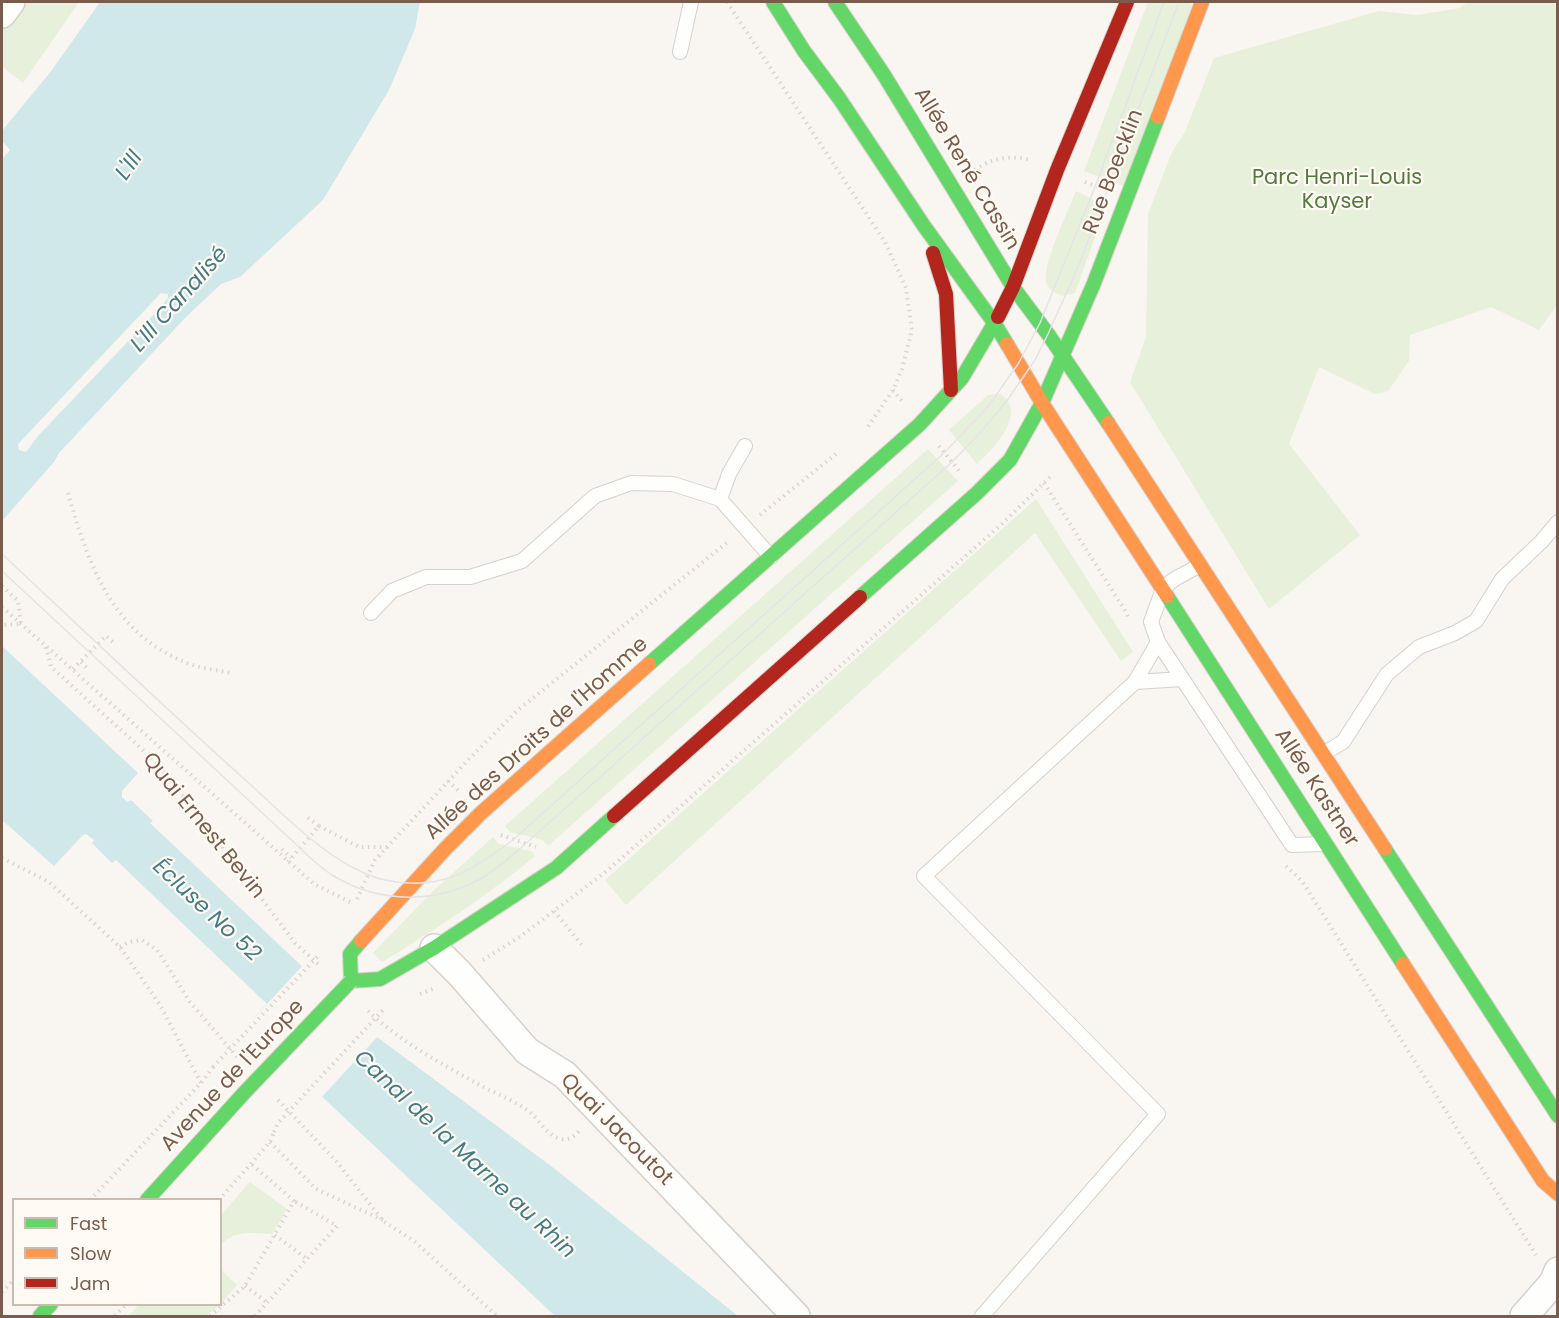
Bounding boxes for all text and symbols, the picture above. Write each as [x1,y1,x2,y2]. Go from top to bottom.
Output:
street label: Allée René Cassin [908,83,1024,255]
street label: Rue Boecklin [1079,106,1149,238]
water label: L'Ill [111,146,149,186]
park label: Parc Henri-Louis Kayser [1252,166,1422,216]
water label: L'Ill Canalisé [126,242,234,358]
street label: Allée des Droits de l'Homme [420,632,654,846]
street label: Allée Kastner [1268,724,1364,852]
street label: Quai Ernest Bevin [136,748,270,904]
water label: Écluse No 52 [146,854,266,968]
street label: Avenue de l'Europe [156,995,310,1157]
water label: Canal de la Marne au Rhin [348,1045,580,1265]
street label: Quai Jacoutot [555,1069,677,1191]
legend [12,1198,222,1306]
text: Fast [70,1211,107,1236]
text: Slow [70,1241,111,1266]
text: Jam [70,1271,110,1296]

